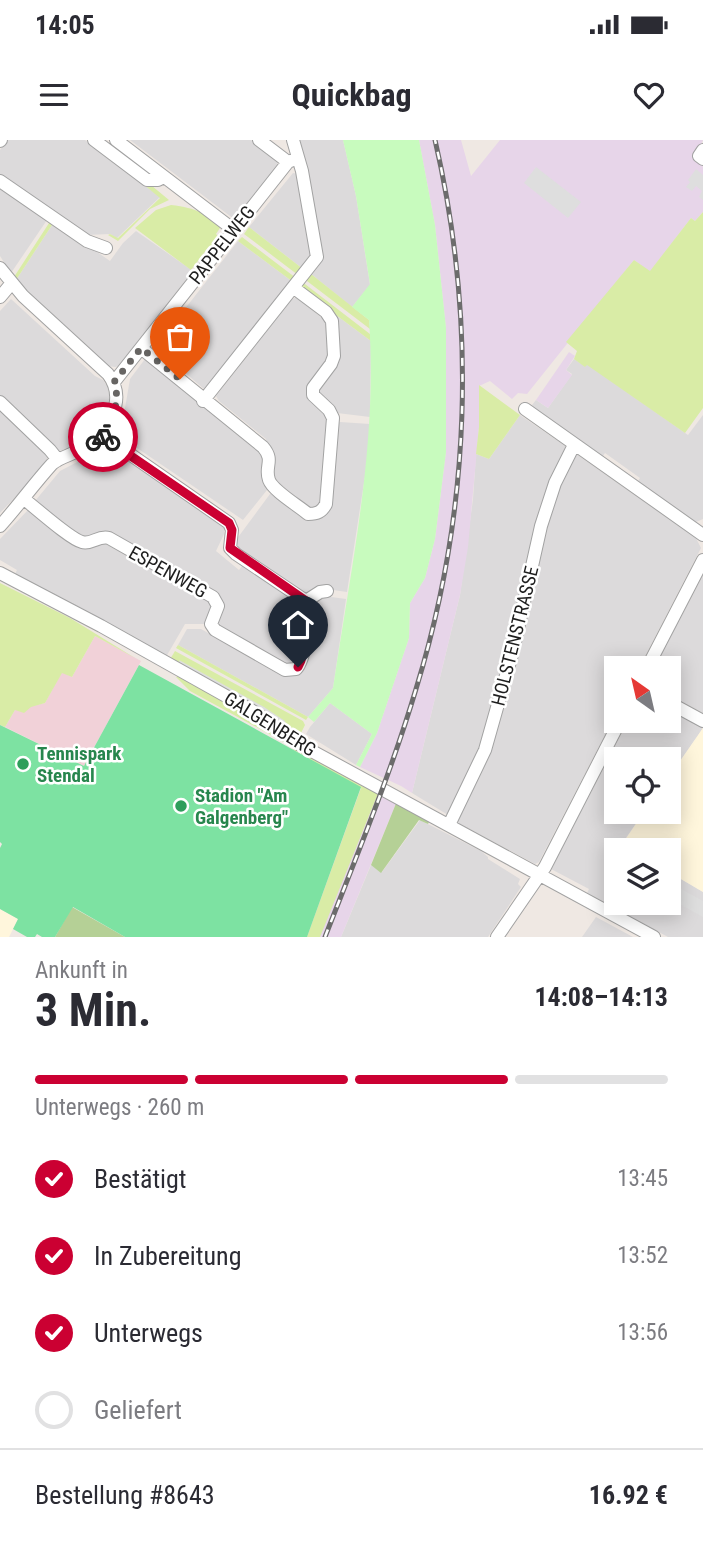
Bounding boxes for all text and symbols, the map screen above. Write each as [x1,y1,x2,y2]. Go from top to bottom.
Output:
text: 14:05 [35,10,95,40]
icon: menu [35,76,73,114]
text: Quickbag [291,76,412,114]
icon: heart [630,76,668,114]
street label: PAPPELWEG [184,201,260,289]
pin [150,307,210,379]
icon: bag [161,318,199,356]
courier [68,402,138,472]
icon: bike [84,418,122,456]
street label: ESPENWEG [125,541,211,603]
street label: HOLSTENSTRASSE [487,564,543,708]
pin [268,595,328,667]
icon: home [279,606,317,644]
north arrow [604,656,681,733]
map controls [604,656,681,915]
street label: GALGENBERG [220,687,320,761]
place label: Tennispark Stendal [37,742,122,787]
button: locate [604,747,681,824]
marker: Tennispark Stendal [15,756,31,772]
place label: Stadion "Am Galgenberg" [195,784,288,829]
marker: Stadion "Am Galgenberg" [173,798,189,814]
button: layers [604,838,681,915]
text: Ankunft in [35,957,128,984]
text: 14:08–14:13 [534,982,668,1012]
text: 3 Min. [35,983,151,1037]
text: Unterwegs · 260 m [35,1094,204,1121]
icon: check [35,1160,73,1198]
text: Bestätigt [94,1164,187,1194]
text: 13:45 [617,1165,668,1192]
icon: check [35,1237,73,1275]
text: In Zubereitung [94,1241,242,1271]
text: 13:52 [617,1242,668,1269]
icon: check [35,1314,73,1352]
text: Unterwegs [94,1318,203,1348]
text: 13:56 [617,1319,668,1346]
text: Geliefert [94,1395,182,1425]
text: Bestellung #8643 [35,1480,215,1510]
text: 16.92 € [589,1480,668,1510]

